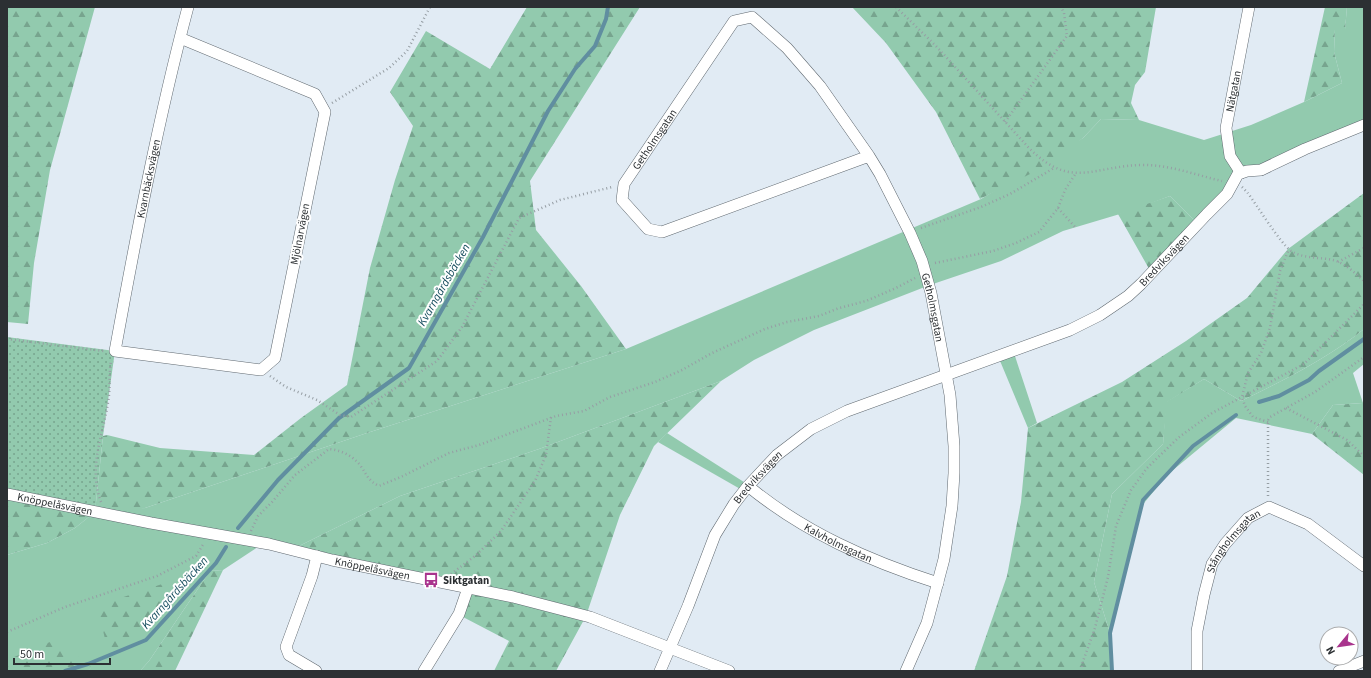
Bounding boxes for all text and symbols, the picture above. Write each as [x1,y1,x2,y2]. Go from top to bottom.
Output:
street label: Nätgatan [1222,69,1244,113]
street label: Getholmsgatan [628,106,680,172]
street label: Kvarnbäcksvägen [133,138,164,219]
street label: Mjölnarvägen [287,202,313,266]
street label: Bredviksvägen [1135,230,1192,289]
water label: Kvarngårdsbäcken [414,241,474,329]
street label: Getholmsgatan [918,271,947,343]
street label: Bredviksvägen [730,447,785,507]
street label: Knöppelåsvägen [16,489,94,519]
street label: Stångholmsgatan [1202,505,1263,575]
street label: Kalvholmsgatan [802,519,875,566]
water label: Kvarngårdsbäcken [138,553,212,633]
street label: Knöppelåsvägen [333,553,411,583]
bus stop icon: Siktgatan [422,571,440,589]
place label: Siktgatan [443,573,489,588]
north arrow [1319,626,1359,666]
scale bar [14,640,110,666]
text: N [1322,644,1339,657]
text: 50 m [20,646,44,663]

